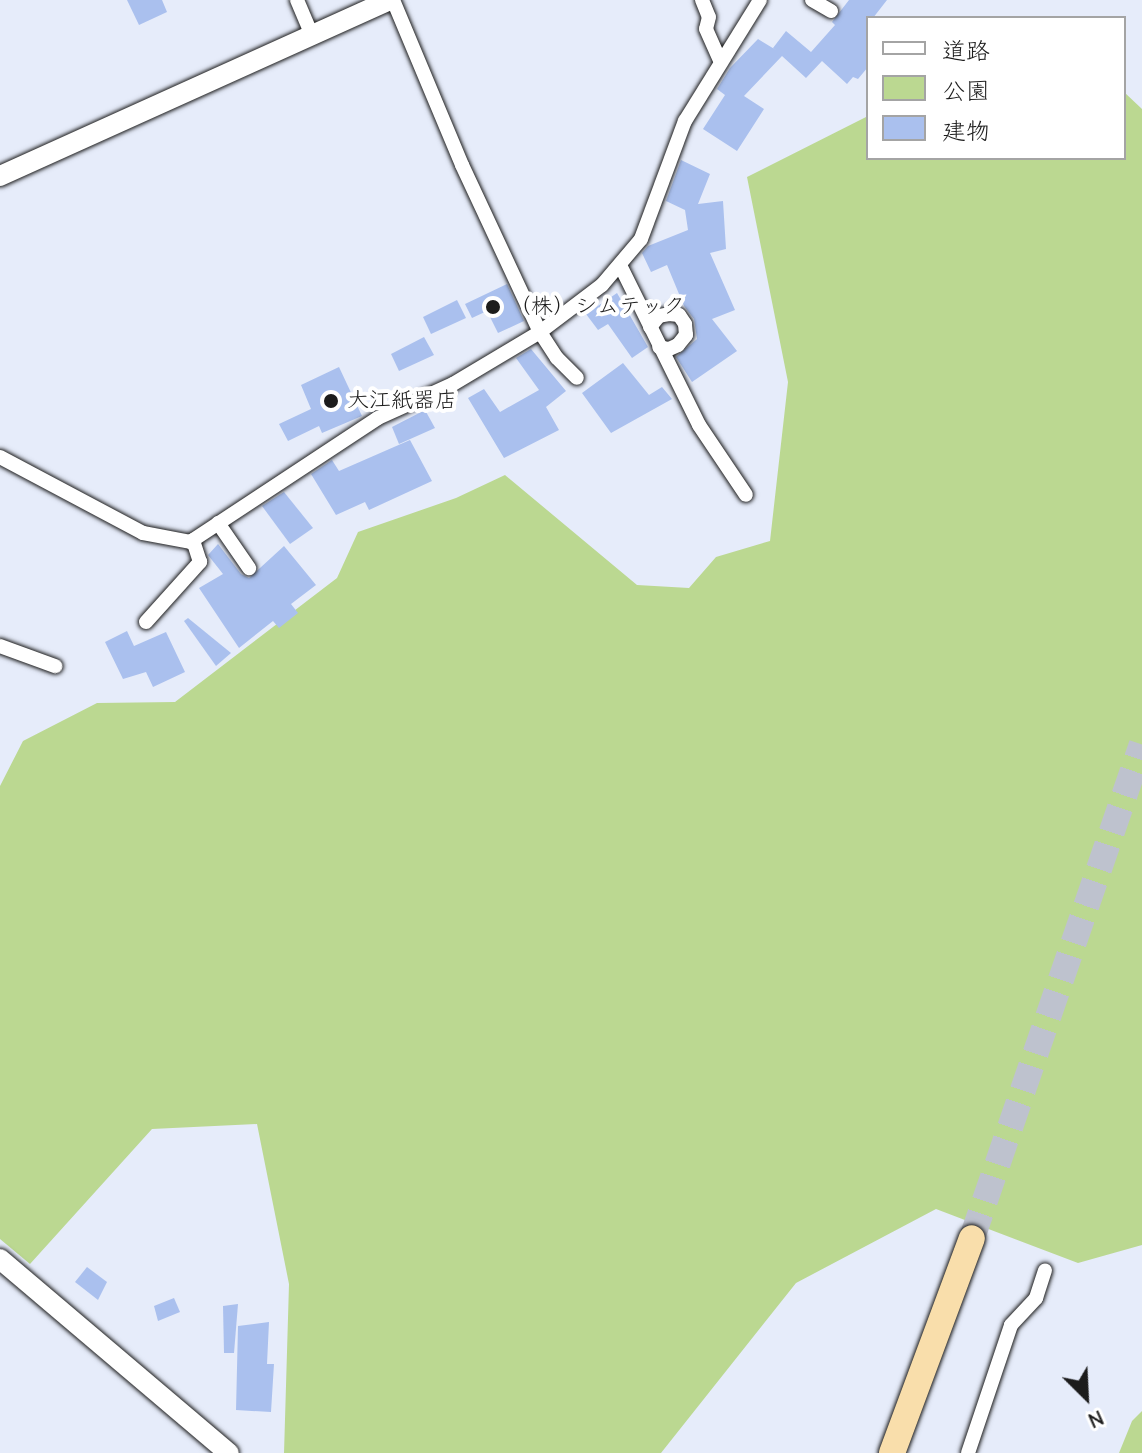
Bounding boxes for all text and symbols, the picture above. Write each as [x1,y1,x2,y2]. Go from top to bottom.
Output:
legend [866,16,1126,160]
text: 道路 [942,37,990,65]
text: 公園 [942,77,990,105]
text: 建物 [942,117,990,145]
place label: （株）シムテック [509,294,685,320]
marker: （株）シムテック [484,298,502,316]
place label: 大江紙器店 [347,388,457,414]
marker: 大江紙器店 [322,392,340,410]
north arrow [1046,1357,1126,1437]
text: N [1084,1404,1108,1434]

